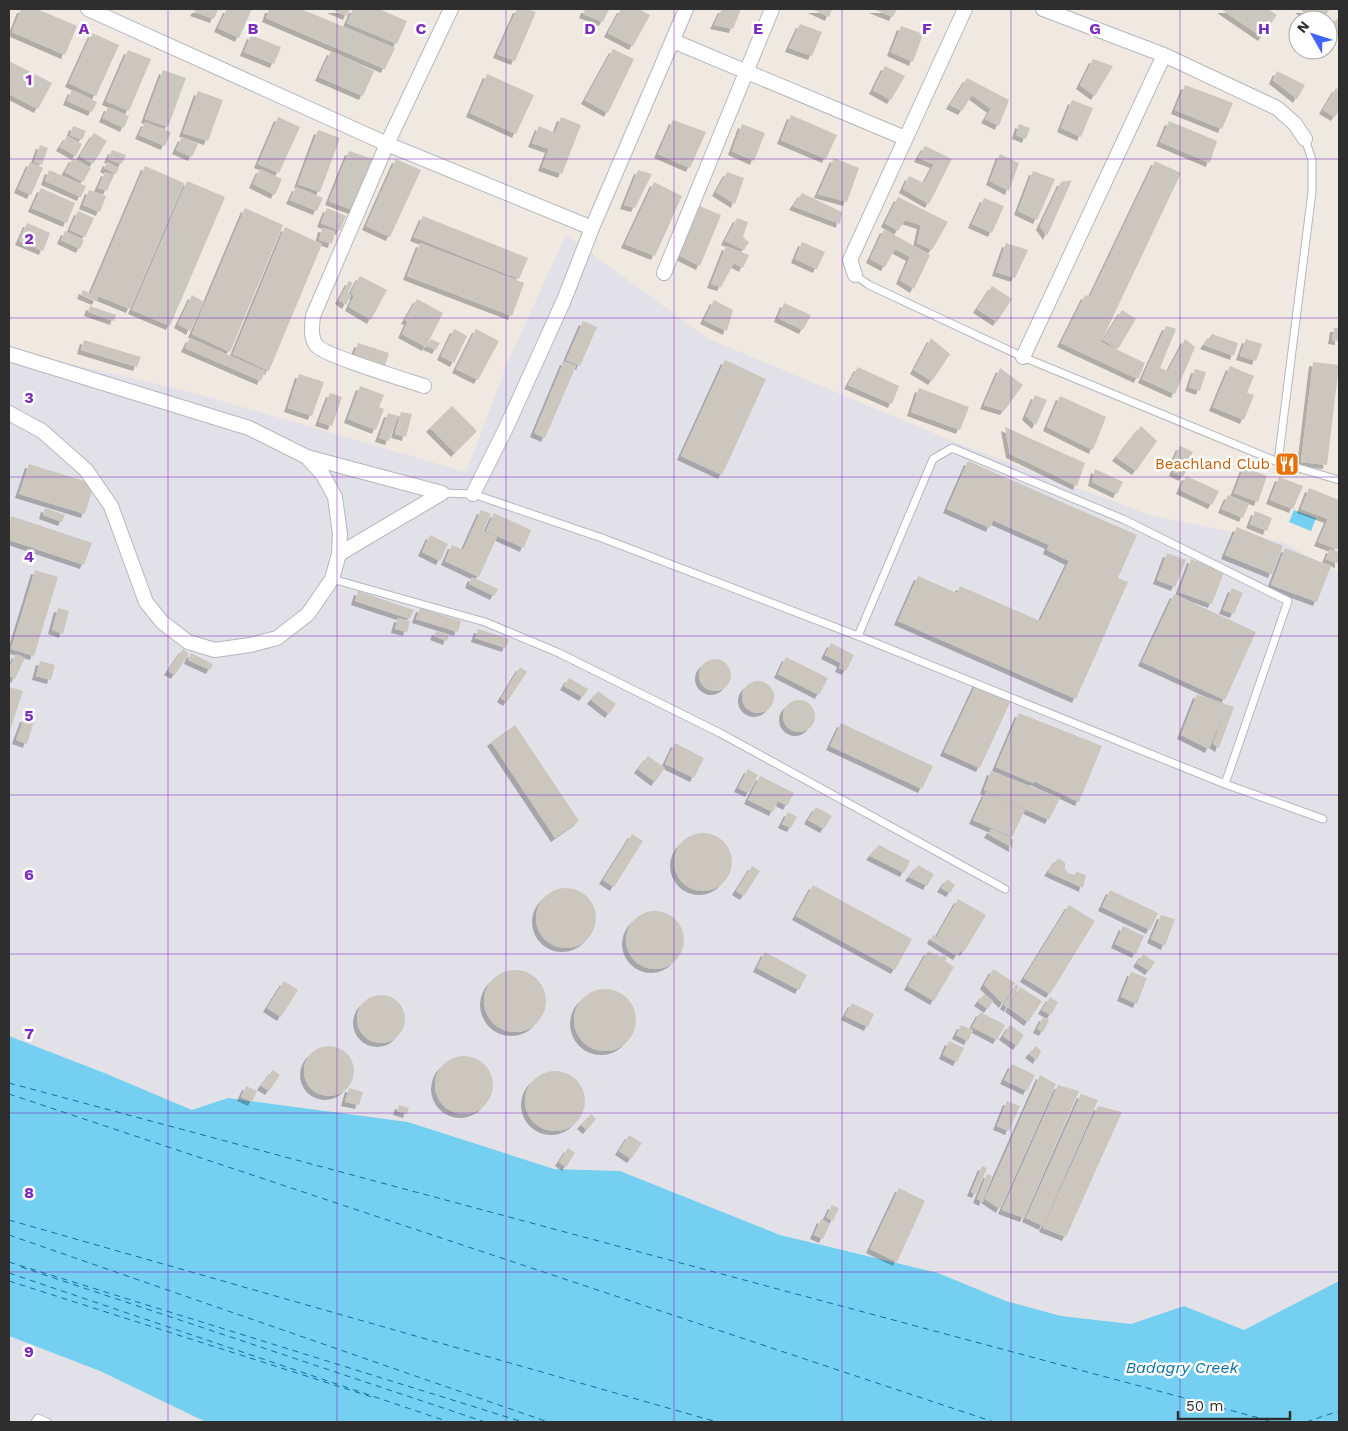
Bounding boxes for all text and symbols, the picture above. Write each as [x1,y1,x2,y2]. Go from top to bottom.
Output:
north arrow [1288,10,1338,60]
text: N [1293,18,1312,36]
text: A [79,19,90,38]
text: B [248,19,259,38]
text: C [416,19,427,38]
text: D [584,19,596,38]
text: E [753,19,763,38]
text: F [922,19,932,38]
text: G [1089,19,1101,38]
text: H [1258,19,1270,38]
text: 1 [26,70,32,89]
text: 2 [24,229,34,248]
text: 3 [24,388,34,407]
restaurant icon: Beachland Club [1274,451,1300,477]
place label: Beachland Club [1155,455,1270,473]
text: 4 [24,547,34,566]
text: 5 [24,706,34,725]
text: 6 [24,865,34,884]
text: 7 [24,1024,34,1043]
text: 8 [24,1183,34,1202]
text: 9 [24,1342,34,1361]
water label: Badagry Creek [1126,1358,1240,1377]
scale bar [1178,1388,1290,1420]
text: 50 m [1186,1397,1223,1415]

